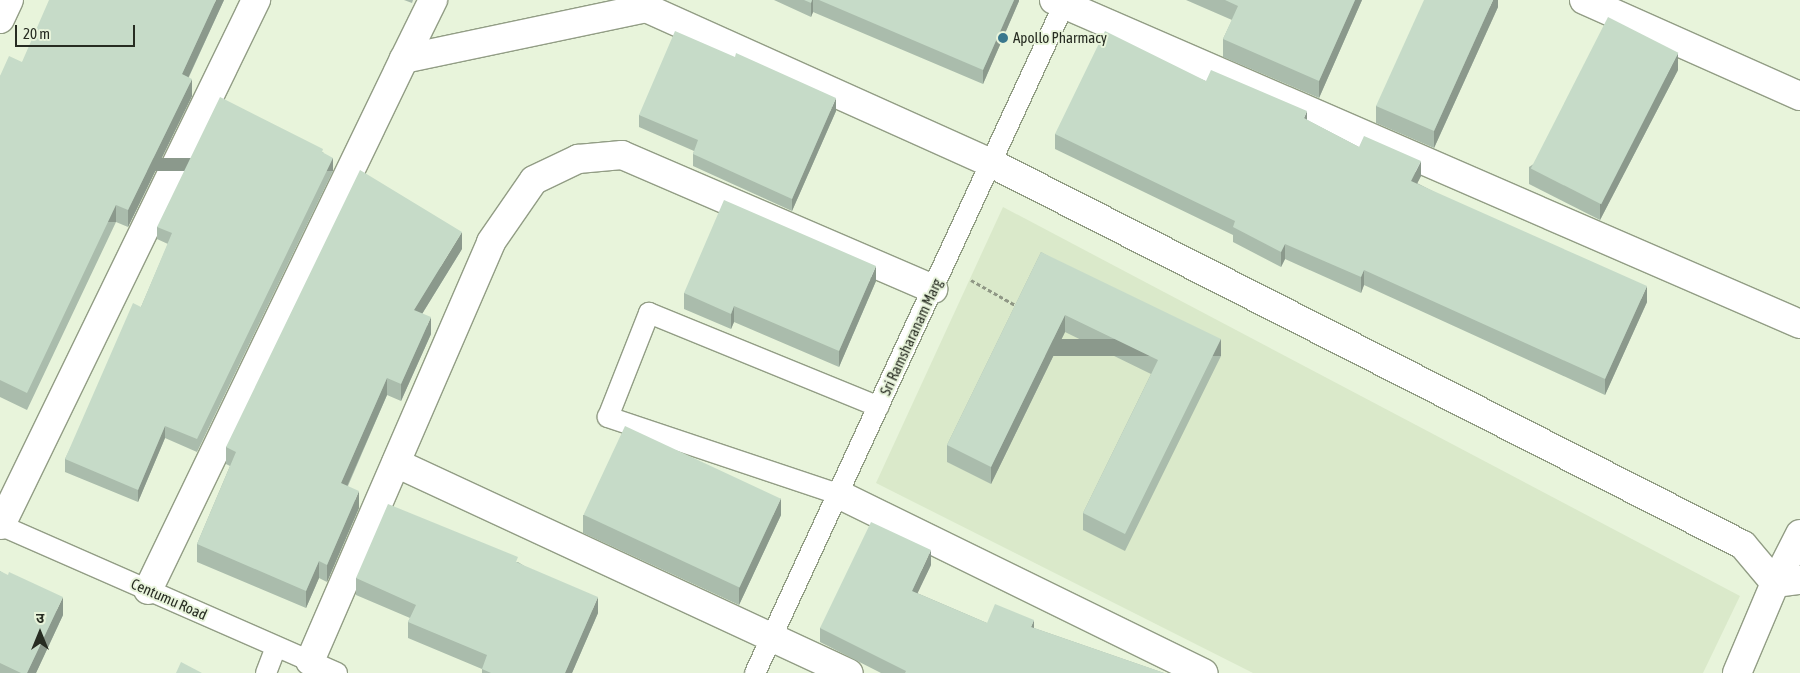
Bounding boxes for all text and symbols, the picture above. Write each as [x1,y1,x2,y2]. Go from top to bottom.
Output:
scale bar [18,15,138,47]
text: 20 m [23,25,50,42]
place label: Apollo Pharmacy [1013,29,1107,47]
marker: Apollo Pharmacy [997,32,1009,44]
street label: Sri Ramsharanam Marg [876,276,946,398]
street label: Centumu Road [128,574,210,624]
north arrow [15,608,65,658]
text: उ [36,610,44,626]

